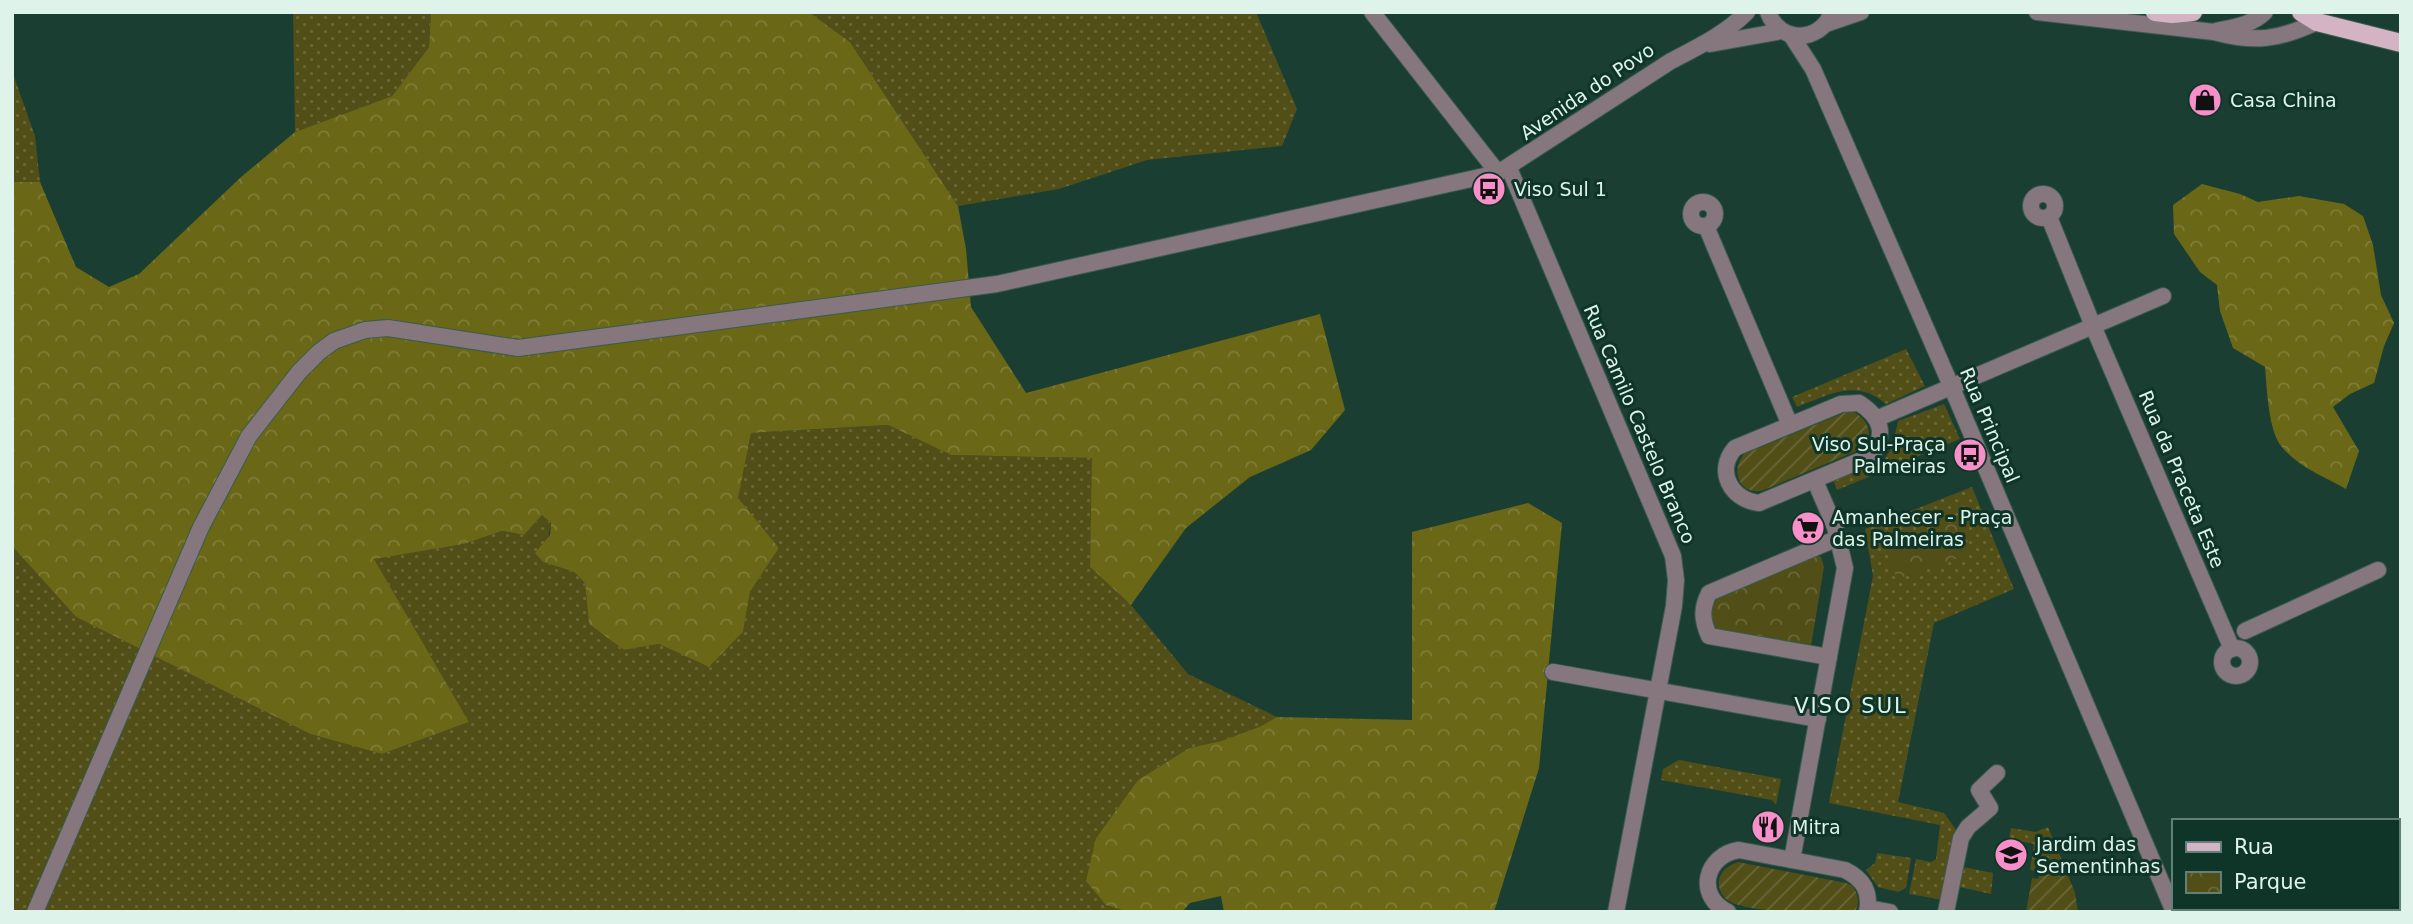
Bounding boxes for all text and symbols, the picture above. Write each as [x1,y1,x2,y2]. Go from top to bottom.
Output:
street label: Avenida do Povo [1516,38,1658,144]
shop icon: Casa China [2186,81,2224,119]
place label: Casa China [2230,89,2337,111]
bus stop icon: Viso Sul 1 [1470,170,1508,208]
place label: Viso Sul 1 [1514,178,1607,200]
street label: Rua Camilo Castelo Branco [1580,301,1700,547]
street label: Rua Principal [1956,364,2024,486]
street label: Rua da Praceta Este [2135,387,2229,571]
place label: Viso Sul-Praça Palmeiras [1812,433,1946,477]
bus stop icon: Viso Sul-Praça Palmeiras [1951,436,1989,474]
place label: Amanhecer - Praça das Palmeiras [1832,506,2012,550]
supermarket icon: Amanhecer - Praça das Palmeiras [1789,509,1827,547]
district label: VISO SUL [1794,694,1908,718]
restaurant icon: Mitra [1749,808,1787,846]
place label: Mitra [1792,816,1841,838]
legend [2172,819,2399,910]
place label: Jardim das Sementinhas [2035,833,2160,877]
text: Rua [2234,835,2274,859]
school or university icon: Jardim das Sementinhas [1992,836,2030,874]
text: Parque [2234,870,2306,894]

